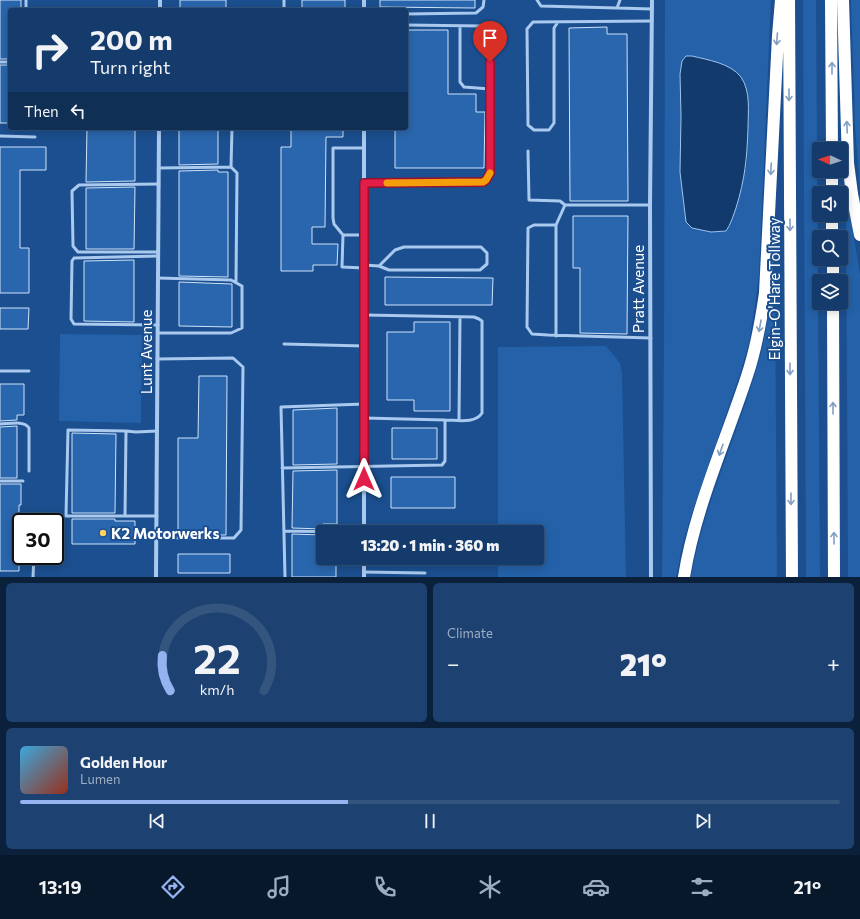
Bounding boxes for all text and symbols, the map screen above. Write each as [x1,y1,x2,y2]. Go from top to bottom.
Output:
pin [473,21,507,62]
text: 200 m [90,22,173,56]
icon: right [24,24,76,76]
icon: arrive [479,27,501,49]
one-way arrow [774,32,781,45]
text: Turn right [90,56,170,78]
one-way arrow [828,62,836,75]
one-way arrow [785,88,793,101]
icon: left [67,100,89,122]
text: Then [24,102,59,120]
one-way arrow [843,121,850,134]
north arrow [812,142,848,178]
map controls [812,142,848,310]
one-way arrow [767,162,775,175]
button: sound [812,186,848,222]
street label: Elgin-O'Hare Tollway [765,217,783,360]
one-way arrow [786,218,794,231]
button: search [812,230,848,266]
street label: Pratt Avenue [629,245,647,333]
button: layers [812,274,848,310]
street label: Lunt Avenue [137,310,155,394]
one-way arrow [755,319,763,332]
one-way arrow [787,362,794,375]
one-way arrow [829,402,837,415]
one-way arrow [717,444,724,457]
position arrow [343,458,385,500]
one-way arrow [787,492,795,505]
speed limit sign: 30 [12,513,64,565]
place label: K2 Motorwerks [111,524,219,542]
marker: K2 Motorwerks [98,528,108,538]
one-way arrow [830,532,838,545]
text: 13:20 · 1 min · 360 m [361,536,499,554]
text: Climate [447,625,493,641]
text: 22 [193,631,240,682]
text: 21° [620,645,667,682]
text: − [447,650,460,677]
text: + [827,650,840,677]
text: km/h [199,679,234,697]
text: Golden Hour [80,753,167,771]
text: Lumen [80,771,120,787]
icon: previous [146,810,168,832]
icon: pause [419,810,441,832]
icon: next [692,810,714,832]
icon: directions [159,873,187,901]
icon: music [265,873,293,901]
icon: phone [371,873,399,901]
icon: climate [476,873,504,901]
icon: car [582,873,610,901]
icon: filters [688,873,716,901]
text: 13:19 [39,876,82,898]
text: 21° [794,876,821,898]

